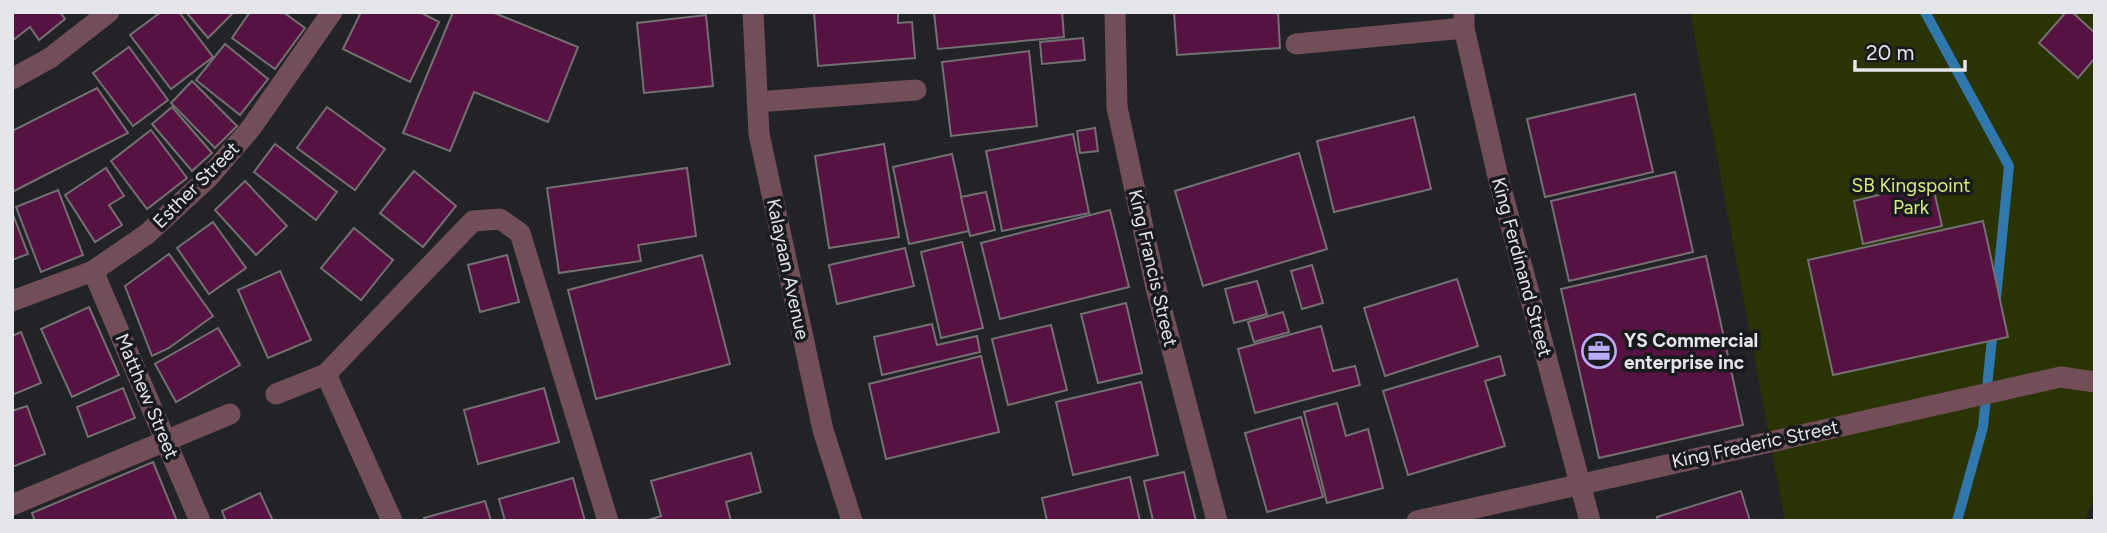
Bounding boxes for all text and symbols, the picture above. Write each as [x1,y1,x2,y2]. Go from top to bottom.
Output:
scale bar [1855,28,1965,72]
text: 20 m [1866,40,1914,65]
street label: Esther Street [148,137,244,233]
park label: SB Kingspoint Park [1851,174,1971,219]
street label: King Ferdinand Street [1487,175,1557,359]
street label: King Francis Street [1124,187,1182,349]
street label: Kalayaan Avenue [762,196,814,342]
place label: YS Commercial enterprise inc [1624,329,1758,374]
street label: Matthew Street [110,330,184,462]
office icon: YS Commercial enterprise inc [1580,332,1618,370]
street label: King Frederic Street [1670,415,1840,473]

